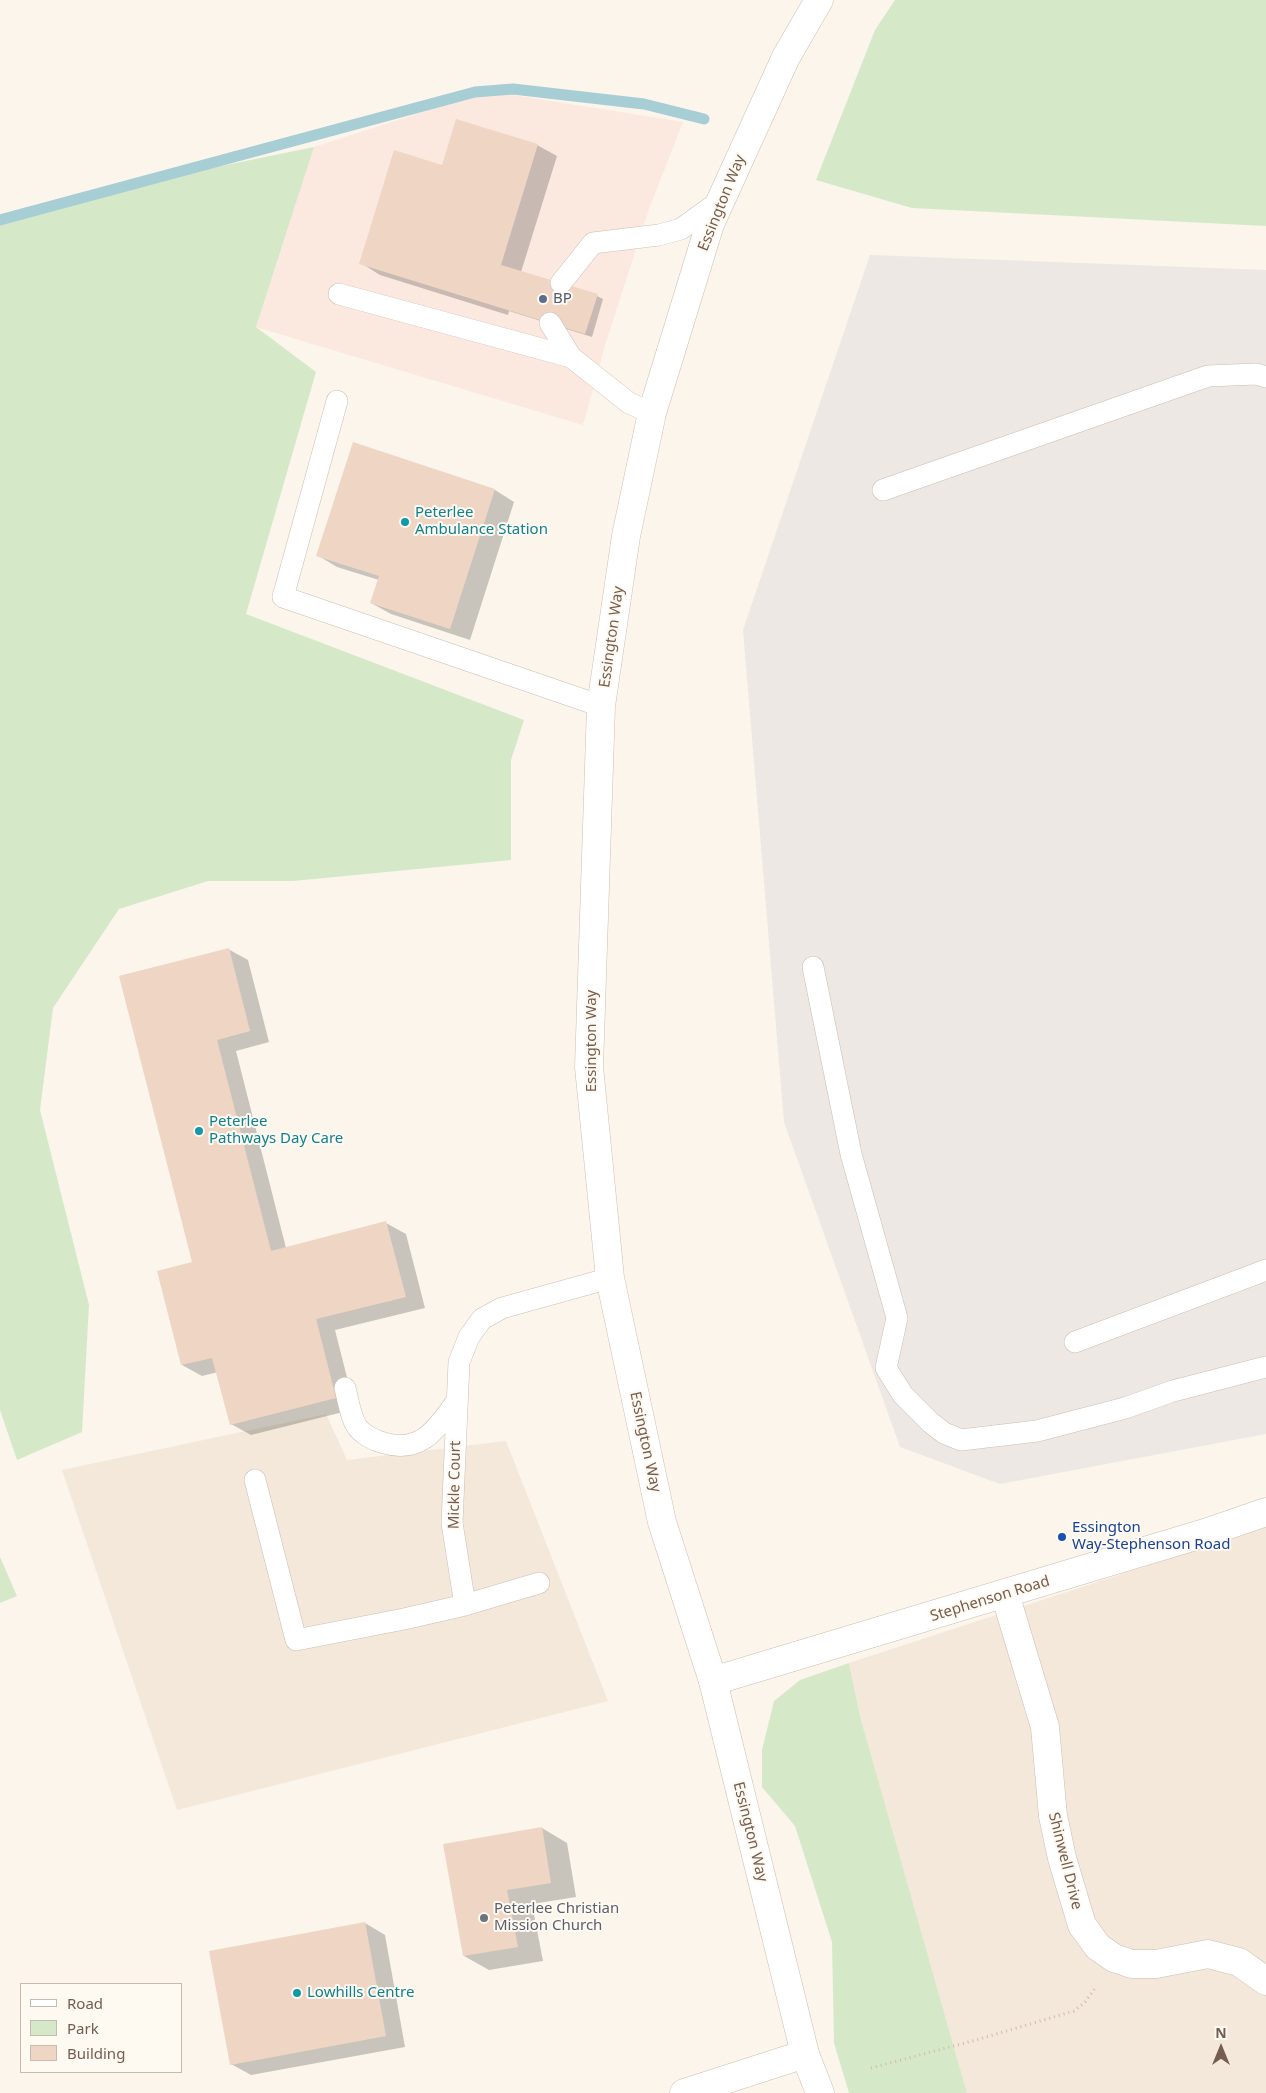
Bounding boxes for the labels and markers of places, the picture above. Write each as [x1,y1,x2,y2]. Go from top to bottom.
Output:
place label: BP [553,290,572,308]
marker: BP [537,293,549,305]
place label: Peterlee Ambulance Station [415,504,548,539]
marker: Peterlee Ambulance Station [399,516,411,528]
place label: Peterlee Pathways Day Care [209,1113,343,1148]
marker: Peterlee Pathways Day Care [193,1125,205,1137]
place label: Essington Way-Stephenson Road [1072,1519,1230,1554]
marker: Essington Way-Stephenson Road [1056,1531,1068,1543]
place label: Peterlee Christian Mission Church [494,1900,619,1935]
marker: Peterlee Christian Mission Church [478,1912,490,1924]
place label: Lowhills Centre [307,1984,414,2002]
marker: Lowhills Centre [291,1987,303,1999]

